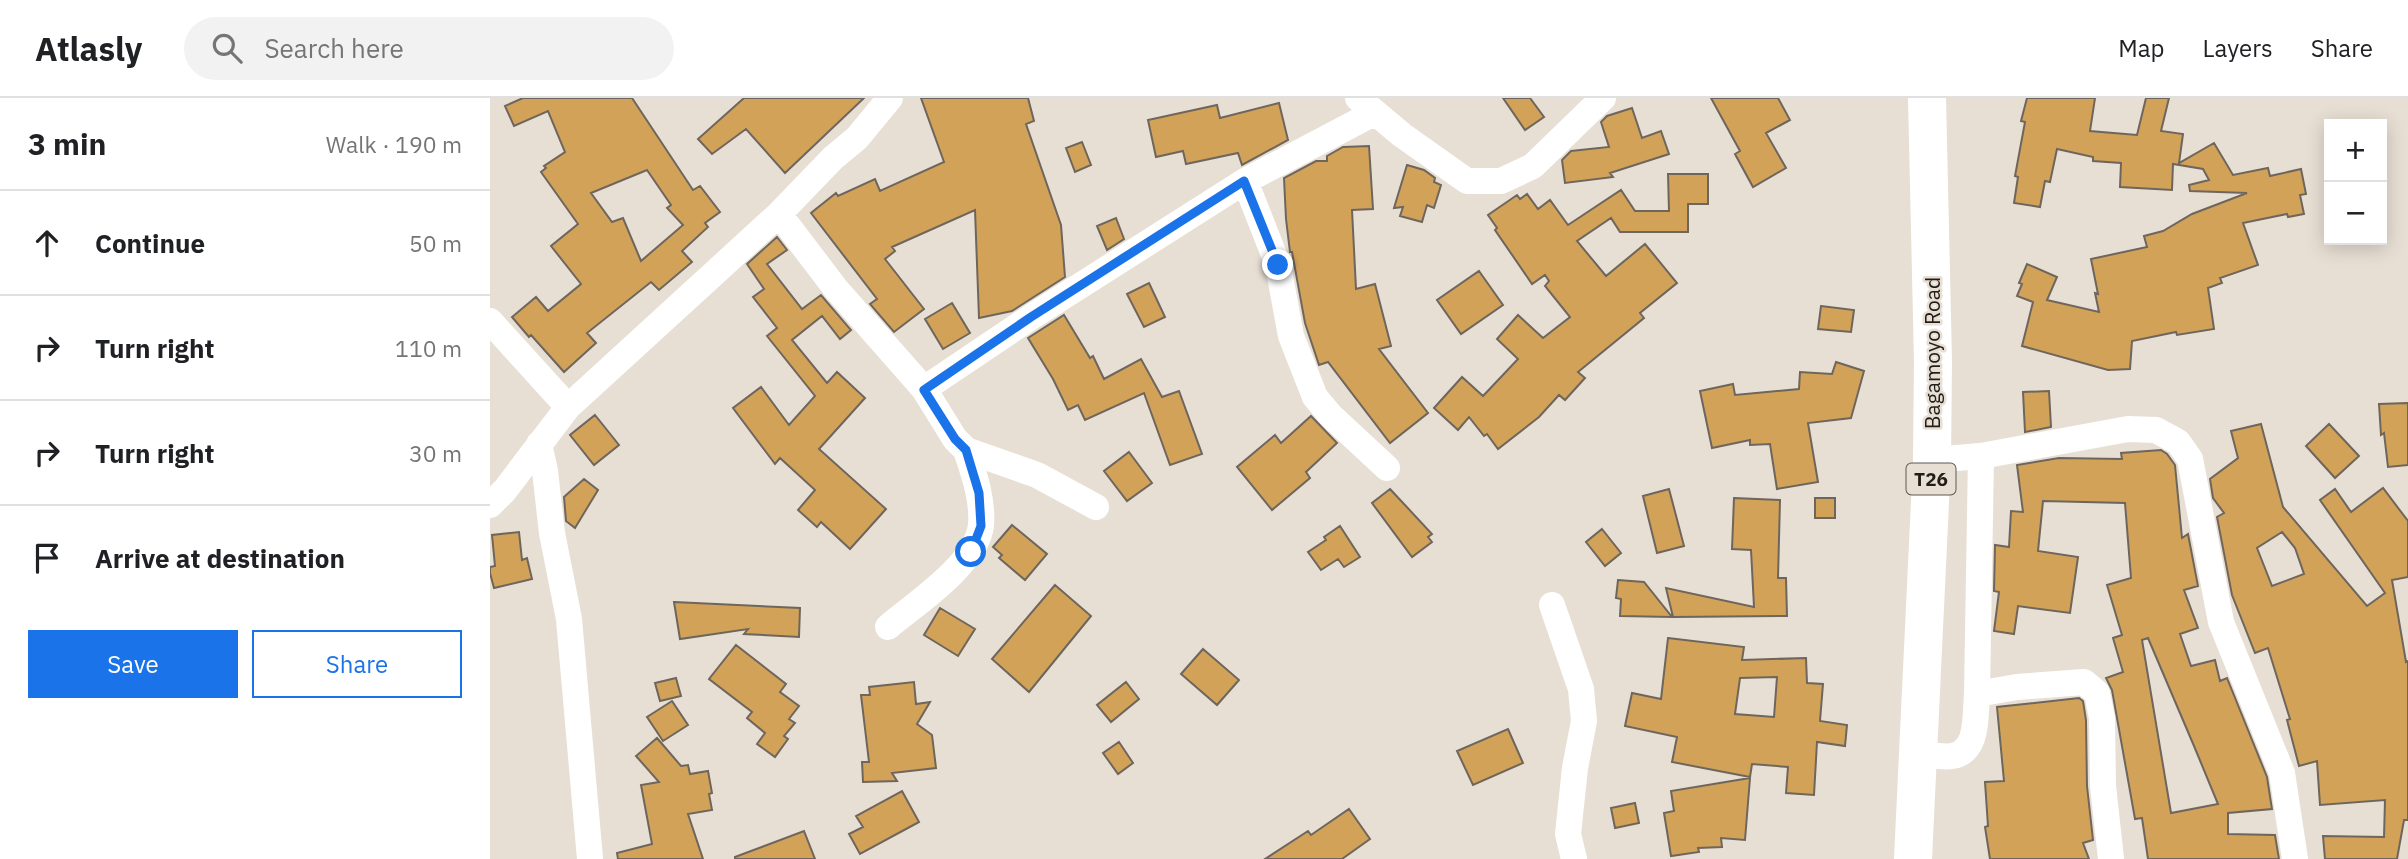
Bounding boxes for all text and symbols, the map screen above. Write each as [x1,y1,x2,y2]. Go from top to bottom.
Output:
search box [184,17,674,80]
text: Atlasly [35,27,142,70]
icon: search [208,29,246,67]
text: Search here [264,31,404,65]
text: Map [2118,32,2165,64]
text: Layers [2203,32,2273,64]
text: Share [2311,32,2373,64]
map controls [2324,119,2387,245]
button: + [2324,119,2387,182]
text: 3 min [28,124,106,163]
text: Walk · 190 m [326,129,462,159]
button: − [2324,182,2387,245]
icon: ahead [28,224,66,262]
text: Continue [95,226,205,260]
text: 50 m [409,228,462,258]
route end [1262,249,1293,280]
street label: Bagamoyo Road [1918,277,1946,429]
icon: right [28,329,66,367]
text: Turn right [95,331,214,365]
text: 110 m [395,333,462,363]
icon: right [28,434,66,472]
text: Turn right [95,436,214,470]
text: 30 m [409,438,462,468]
road number: T26 [1906,464,1956,494]
route start [955,536,986,567]
icon: arrive [28,539,66,577]
text: Arrive at destination [95,541,345,575]
button: Save [28,630,238,698]
button: Share [252,630,462,698]

